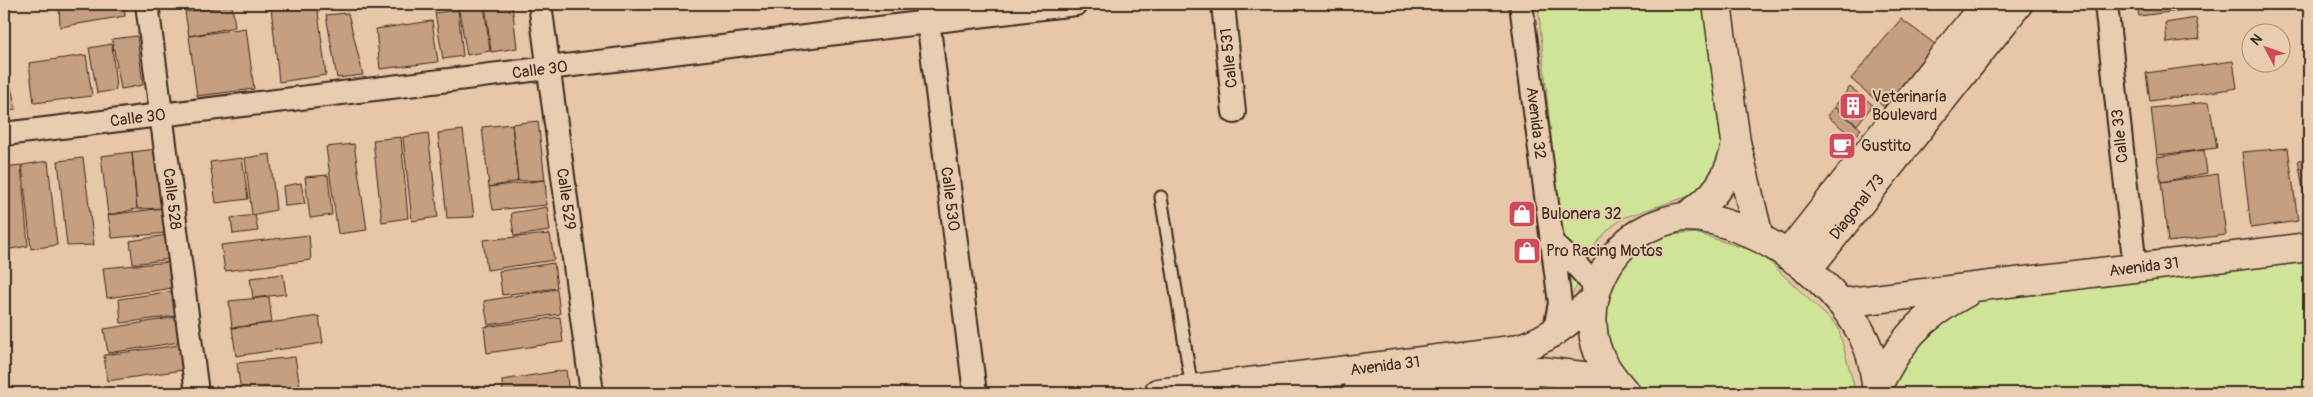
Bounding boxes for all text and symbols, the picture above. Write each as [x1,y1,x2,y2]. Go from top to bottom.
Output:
north arrow [2240,22,2290,72]
street label: Calle 531 [1216,27,1242,89]
text: N [2247,31,2266,49]
street label: Calle 30 [511,57,569,83]
street label: Avenida 32 [1522,86,1550,160]
place label: Veterinaría Boulevard [1872,87,1946,125]
building icon: Veterinaría Boulevard [1838,91,1868,121]
street label: Calle 30 [109,105,167,131]
street label: Calle 33 [2107,108,2133,164]
cafe icon: Gustito [1827,131,1857,161]
place label: Gustito [1861,136,1912,156]
street label: Calle 530 [936,166,964,232]
street label: Calle 528 [158,167,186,231]
street label: Calle 529 [552,167,580,231]
street label: Diagonal 73 [1825,170,1889,244]
shop icon: Bulonera 32 [1507,199,1537,229]
place label: Bulonera 32 [1541,204,1622,224]
shop icon: Pro Racing Motos [1512,236,1542,266]
place label: Pro Racing Motos [1546,241,1662,261]
street label: Avenida 31 [2108,253,2180,281]
street label: Avenida 31 [1349,352,1421,380]

